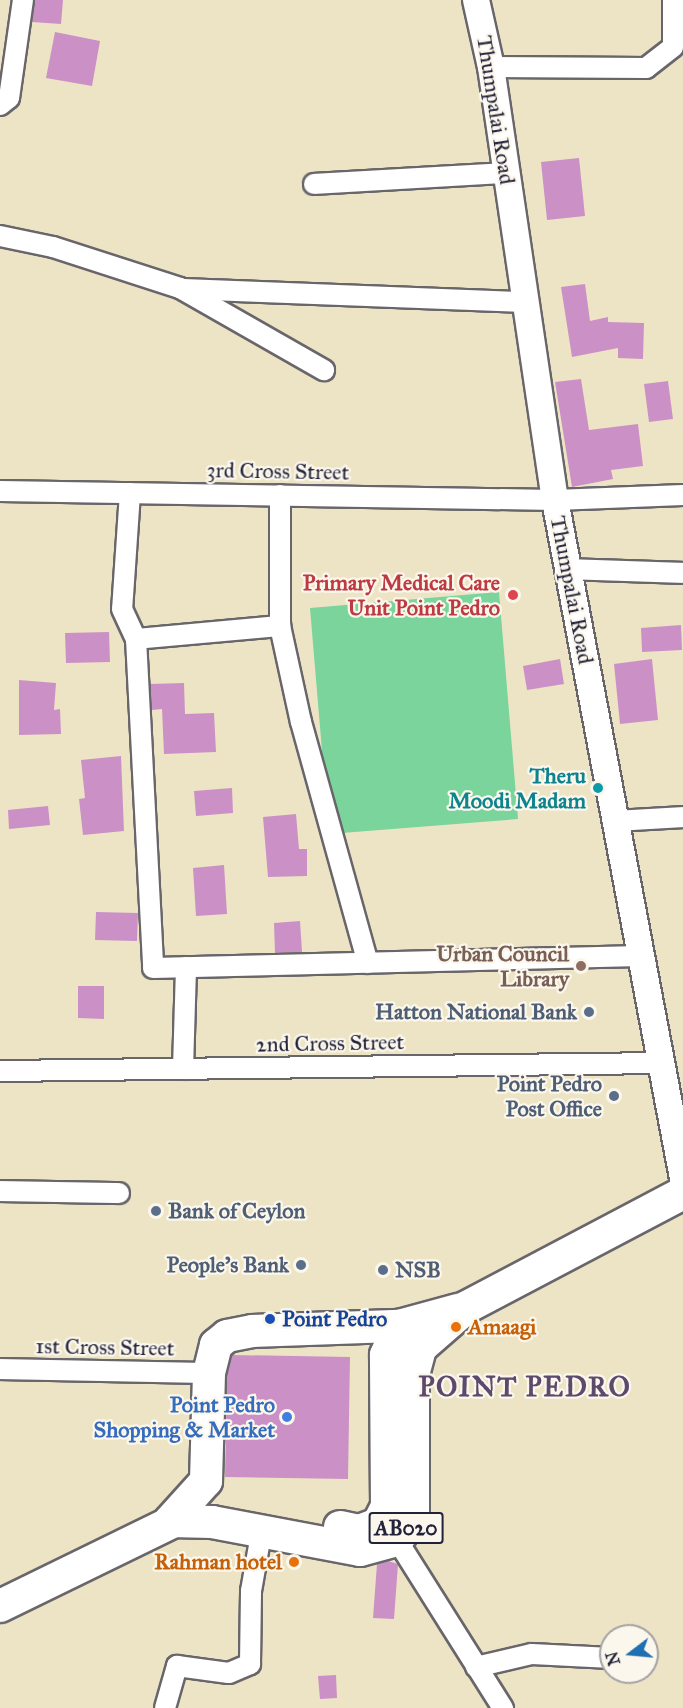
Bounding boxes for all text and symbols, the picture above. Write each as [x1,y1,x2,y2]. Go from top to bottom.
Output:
street label: Thumpalai Road [471,34,521,186]
street label: 3rd Cross Street [207,457,349,485]
street label: Thumpalai Road [545,514,599,666]
place label: Primary Medical Care Unit Point Pedro [303,569,500,620]
marker: Primary Medical Care Unit Point Pedro [504,586,522,604]
place label: Theru Moodi Madam [448,762,586,813]
marker: Theru Moodi Madam [591,781,605,795]
place label: Urban Council Library [436,940,569,992]
marker: Urban Council Library [574,959,588,973]
place label: Hatton National Bank [375,999,577,1025]
marker: Hatton National Bank [582,1005,596,1019]
street label: 2nd Cross Street [256,1029,404,1057]
place label: Point Pedro Post Office [497,1070,602,1122]
marker: Point Pedro Post Office [607,1089,621,1103]
place label: Bank of Ceylon [168,1198,305,1224]
marker: Bank of Ceylon [149,1204,163,1218]
place label: People's Bank [167,1252,289,1278]
place label: NSB [395,1257,441,1283]
marker: People's Bank [294,1258,308,1272]
marker: NSB [376,1263,390,1277]
place label: Point Pedro [282,1306,387,1332]
marker: Point Pedro [263,1312,277,1326]
place label: Amaagi [468,1314,536,1340]
marker: Amaagi [449,1320,463,1334]
street label: 1st Cross Street [35,1333,175,1361]
district label: POINT PEDRO [419,1370,631,1404]
place label: Point Pedro Shopping & Market [94,1391,275,1442]
marker: Point Pedro Shopping & Market [280,1410,294,1424]
road number: AB020 [368,1510,444,1546]
place label: Rahman hotel [154,1549,282,1575]
marker: Rahman hotel [287,1555,301,1569]
north arrow [599,1624,659,1684]
text: N [602,1649,624,1668]

